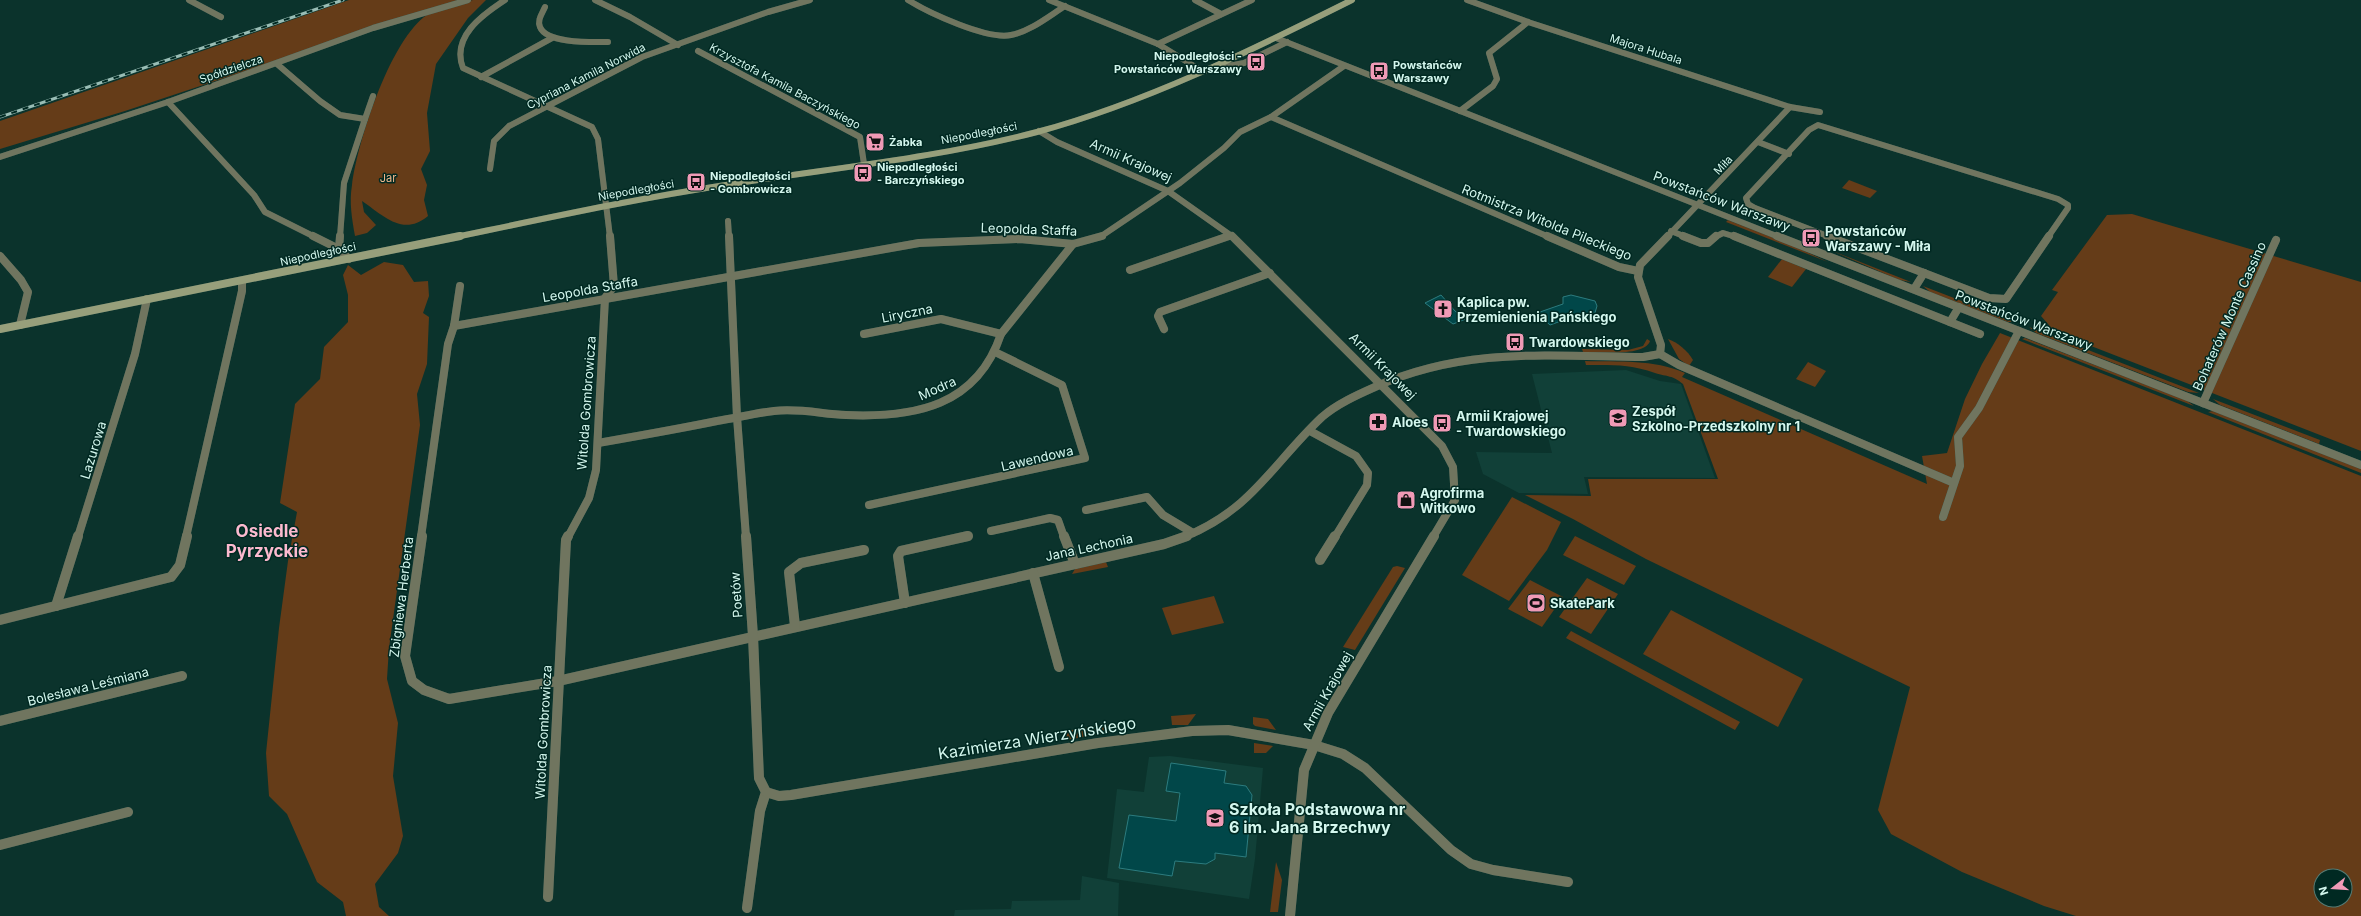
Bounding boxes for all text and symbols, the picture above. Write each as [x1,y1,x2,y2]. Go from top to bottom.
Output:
street label: Majora Hubala [1608,31,1684,67]
street label: Cypriana Kamila Norwida [524,40,648,112]
street label: Krzysztofa Kamila Baczyńskiego [707,40,863,132]
place label: Niepodległości - Powstańców Warszawy [1114,49,1242,76]
bus stop icon: Niepodległości - Powstańców Warszawy [1245,51,1267,73]
street label: Spółdzielcza [198,52,264,86]
place label: Powstańców Warszawy [1393,58,1463,85]
bus stop icon: Powstańców Warszawy [1368,60,1390,82]
street label: Niepodległości [940,119,1018,147]
supermarket icon: Żabka [864,131,886,153]
place label: Żabka [889,135,922,149]
street label: Armii Krajowej [1087,135,1175,185]
street label: Miła [1711,152,1735,178]
place label: Niepodległości - Barczyńskiego [877,160,965,187]
bus stop icon: Niepodległości - Barczyńskiego [852,162,874,184]
street label: Powstańców Warszawy [1651,167,1793,235]
place label: Niepodległości - Gombrowicza [710,169,792,196]
park label: Jar [380,171,396,185]
bus stop icon: Niepodległości - Gombrowicza [685,171,707,193]
street label: Niepodległości [597,176,675,204]
street label: Rotmistrza Witolda Pileckiego [1460,180,1635,264]
street label: Leopolda Staffa [980,219,1078,239]
place label: Powstańców Warszawy - Miła [1825,223,1931,254]
bus stop icon: Powstańców Warszawy - Miła [1800,227,1822,249]
street label: Niepodległości [279,239,357,269]
street label: Bohaterów Monte Cassino [2189,239,2269,393]
street label: Leopolda Staffa [541,273,639,305]
street label: Powstańców Warszawy [1953,286,2095,354]
place label: Kaplica pw. Przemienienia Pańskiego [1457,294,1617,325]
church icon: Kaplica pw. Przemienienia Pańskiego [1432,298,1454,320]
street label: Liryczna [880,300,934,326]
street label: Armii Krajowej [1346,329,1420,403]
bus stop icon: Twardowskiego [1504,331,1526,353]
place label: Twardowskiego [1529,334,1630,350]
street label: Witolda Gombrowicza [573,335,599,471]
street label: Modra [916,373,958,403]
place label: Zespół Szkolno-Przedszkolny nr 1 [1632,403,1800,434]
school or university icon: Zespół Szkolno-Przedszkolny nr 1 [1607,407,1629,429]
place label: Armii Krajowej - Twardowskiego [1456,408,1566,439]
pharmacy icon: Aloes [1367,411,1389,433]
bus stop icon: Armii Krajowej - Twardowskiego [1431,412,1453,434]
place label: Aloes [1392,414,1428,430]
street label: Lazurowa [77,419,109,481]
street label: Lawendowa [999,442,1075,474]
place label: Agrofirma Witkowo [1420,485,1484,516]
shop icon: Agrofirma Witkowo [1395,489,1417,511]
district label: Osiedle Pyrzyckie [226,521,308,561]
street label: Jana Lechonia [1044,530,1134,564]
street label: Zbigniewa Herberta [386,536,416,658]
street label: Poetów [726,571,746,618]
sports icon: SkatePark [1525,592,1547,614]
place label: SkatePark [1550,595,1615,611]
street label: Armii Krajowej [1299,649,1355,733]
street label: Bolesława Leśmiana [26,663,150,709]
street label: Witolda Gombrowicza [531,664,555,800]
street label: Kazimierza Wierzyńskiego [937,712,1137,764]
place label: Szkoła Podstawowa nr 6 im. Jana Brzechwy [1229,799,1406,837]
school or university icon: Szkoła Podstawowa nr 6 im. Jana Brzechwy [1204,807,1226,829]
north arrow [2313,868,2353,908]
text: N [2316,885,2331,897]

